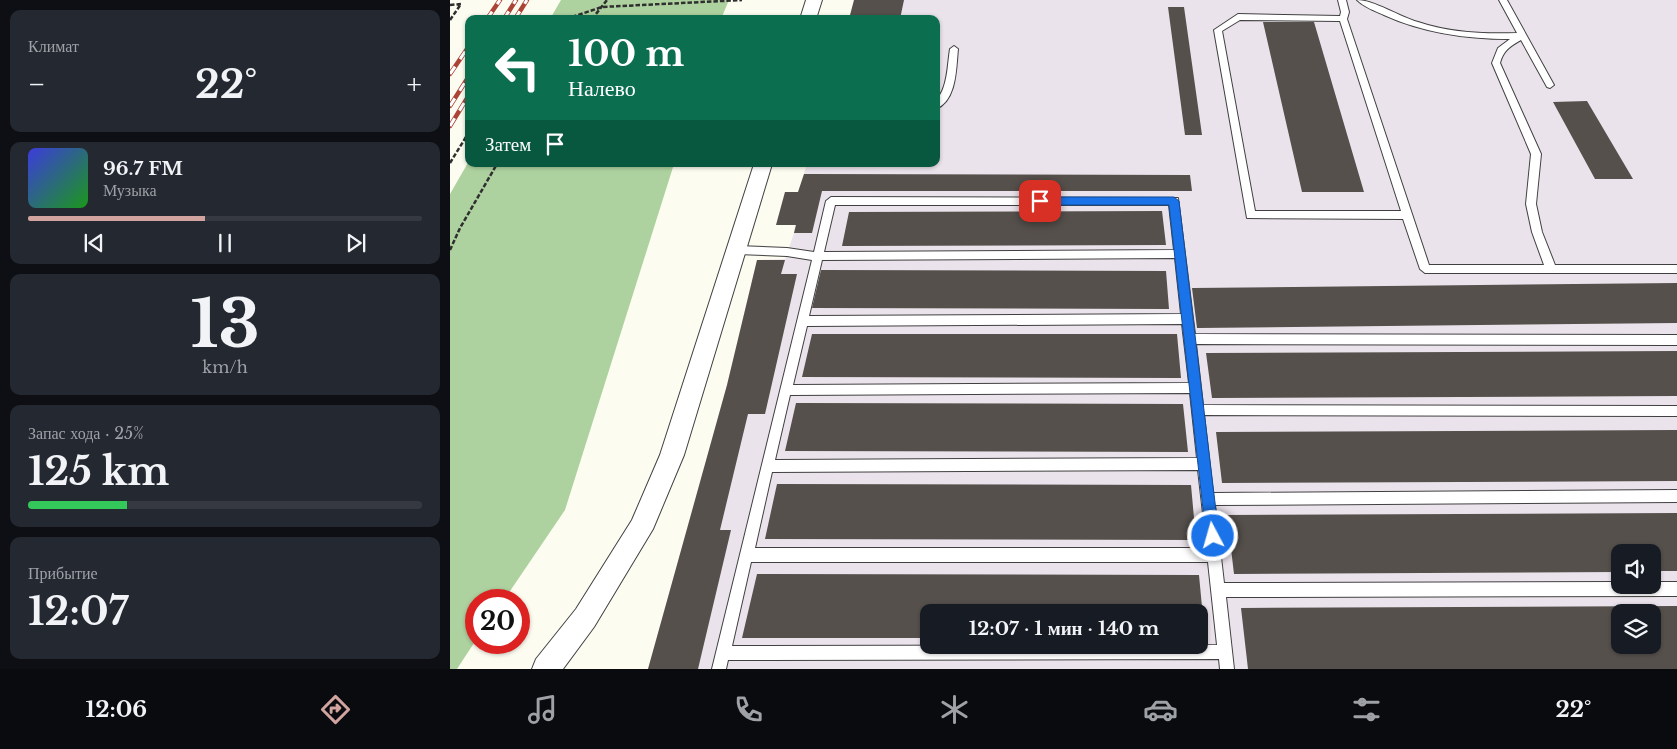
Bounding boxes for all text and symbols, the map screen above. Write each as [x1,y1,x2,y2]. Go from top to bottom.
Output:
text: 100 m [568,32,684,75]
icon: left [485,35,550,100]
text: Климат [28,36,79,56]
text: 22° [195,61,257,108]
text: − [28,67,46,102]
text: + [407,67,422,102]
text: Налево [568,75,636,102]
icon: arrive [541,130,569,158]
text: Затем [485,133,531,156]
text: 96.7 FM [103,157,183,180]
text: Музыка [103,180,157,200]
pin [1019,180,1061,222]
icon: arrive [1026,187,1054,215]
icon: previous [80,229,108,257]
icon: pause [211,229,239,257]
icon: next [342,229,370,257]
text: 13 [190,284,260,365]
text: km/h [202,357,248,377]
text: Запас хода · 25% [28,423,144,443]
text: 125 km [28,448,169,495]
position arrow [1186,509,1238,561]
map controls [1611,544,1661,654]
button: sound [1611,544,1661,594]
text: Прибытие [28,563,98,583]
text: 12:07 [28,588,128,635]
speed limit sign: 20 [465,589,530,654]
button: layers [1611,604,1661,654]
text: 12:07 · 1 мин · 140 m [969,617,1159,640]
icon: directions [318,692,353,727]
icon: music [525,692,560,727]
icon: phone [731,692,766,727]
icon: climate [937,692,972,727]
icon: car [1143,692,1178,727]
icon: filters [1349,692,1384,727]
text: 12:06 [86,696,147,723]
text: 22° [1555,696,1591,723]

